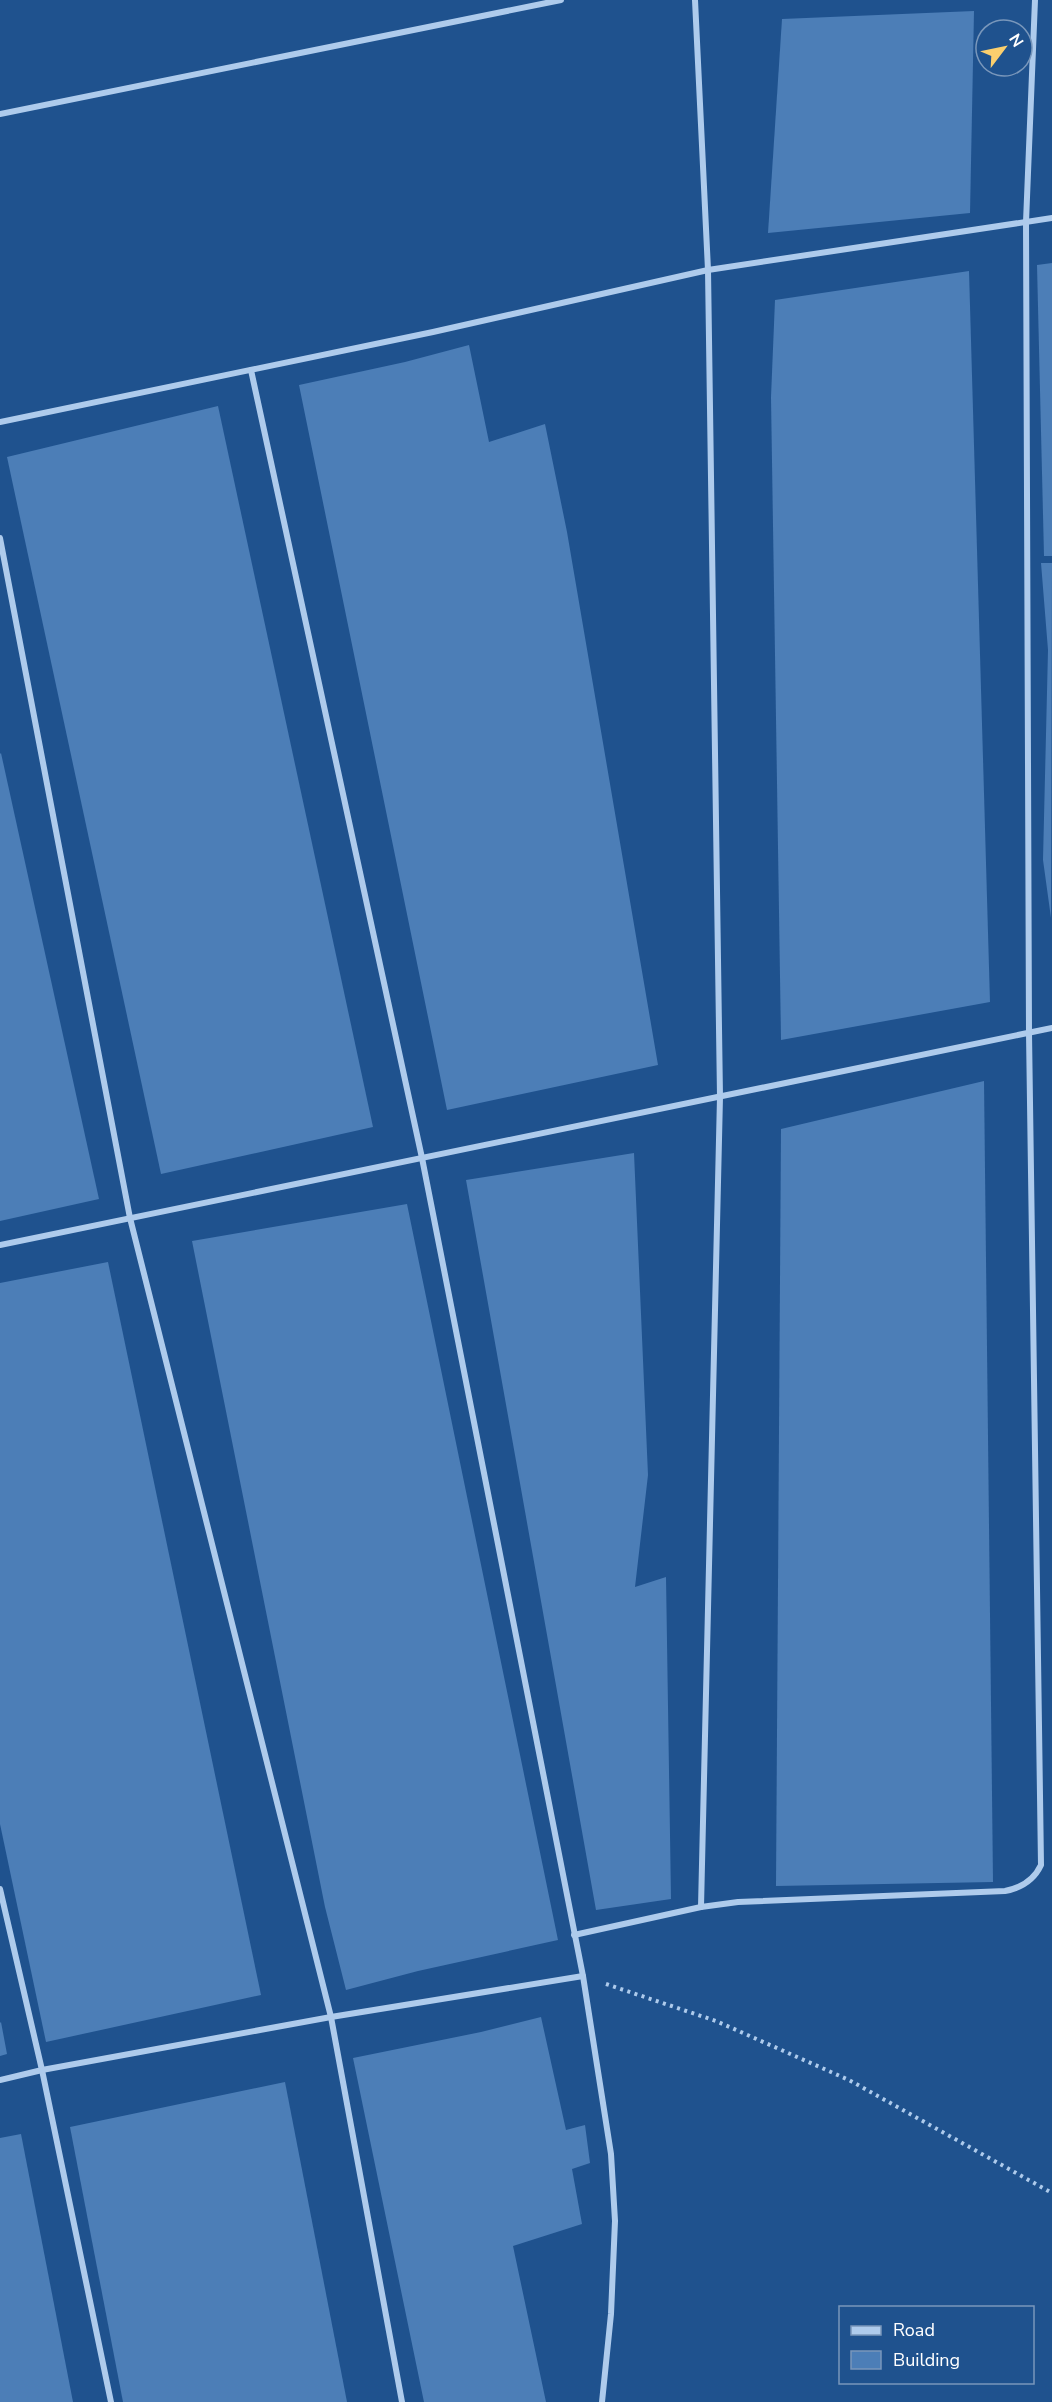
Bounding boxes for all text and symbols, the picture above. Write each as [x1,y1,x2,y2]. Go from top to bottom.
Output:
north arrow [974,18,1034,78]
text: N [1003,30,1028,51]
legend [839,2306,1034,2384]
text: Road [893,2318,935,2342]
text: Building [893,2348,960,2372]

